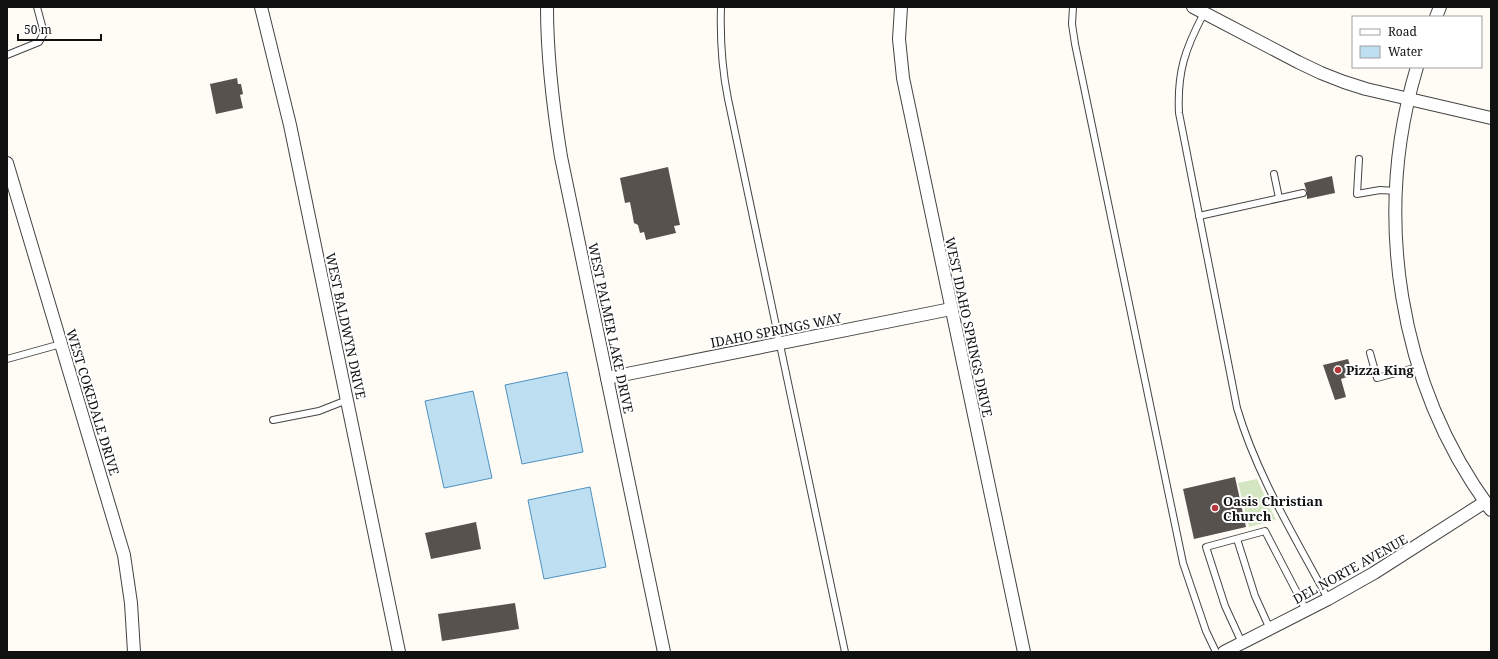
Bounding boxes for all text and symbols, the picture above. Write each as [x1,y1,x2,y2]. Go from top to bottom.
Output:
scale bar [18,16,101,42]
legend [1352,16,1482,68]
text: 50 m [24,21,52,38]
text: Road [1388,23,1418,40]
text: Water [1388,43,1423,60]
street label: WEST IDAHO SPRINGS DRIVE [941,235,997,419]
street label: WEST PALMER LAKE DRIVE [584,241,638,415]
street label: WEST BALDWYN DRIVE [322,251,370,401]
street label: IDAHO SPRINGS WAY [709,308,844,352]
street label: WEST COKEDALE DRIVE [62,327,124,477]
place label: Pizza King [1346,361,1415,379]
marker: Pizza King [1333,365,1343,375]
place label: Oasis Christian Church [1223,492,1323,525]
marker: Oasis Christian Church [1210,503,1220,513]
street label: DEL NORTE AVENUE [1289,530,1411,608]

